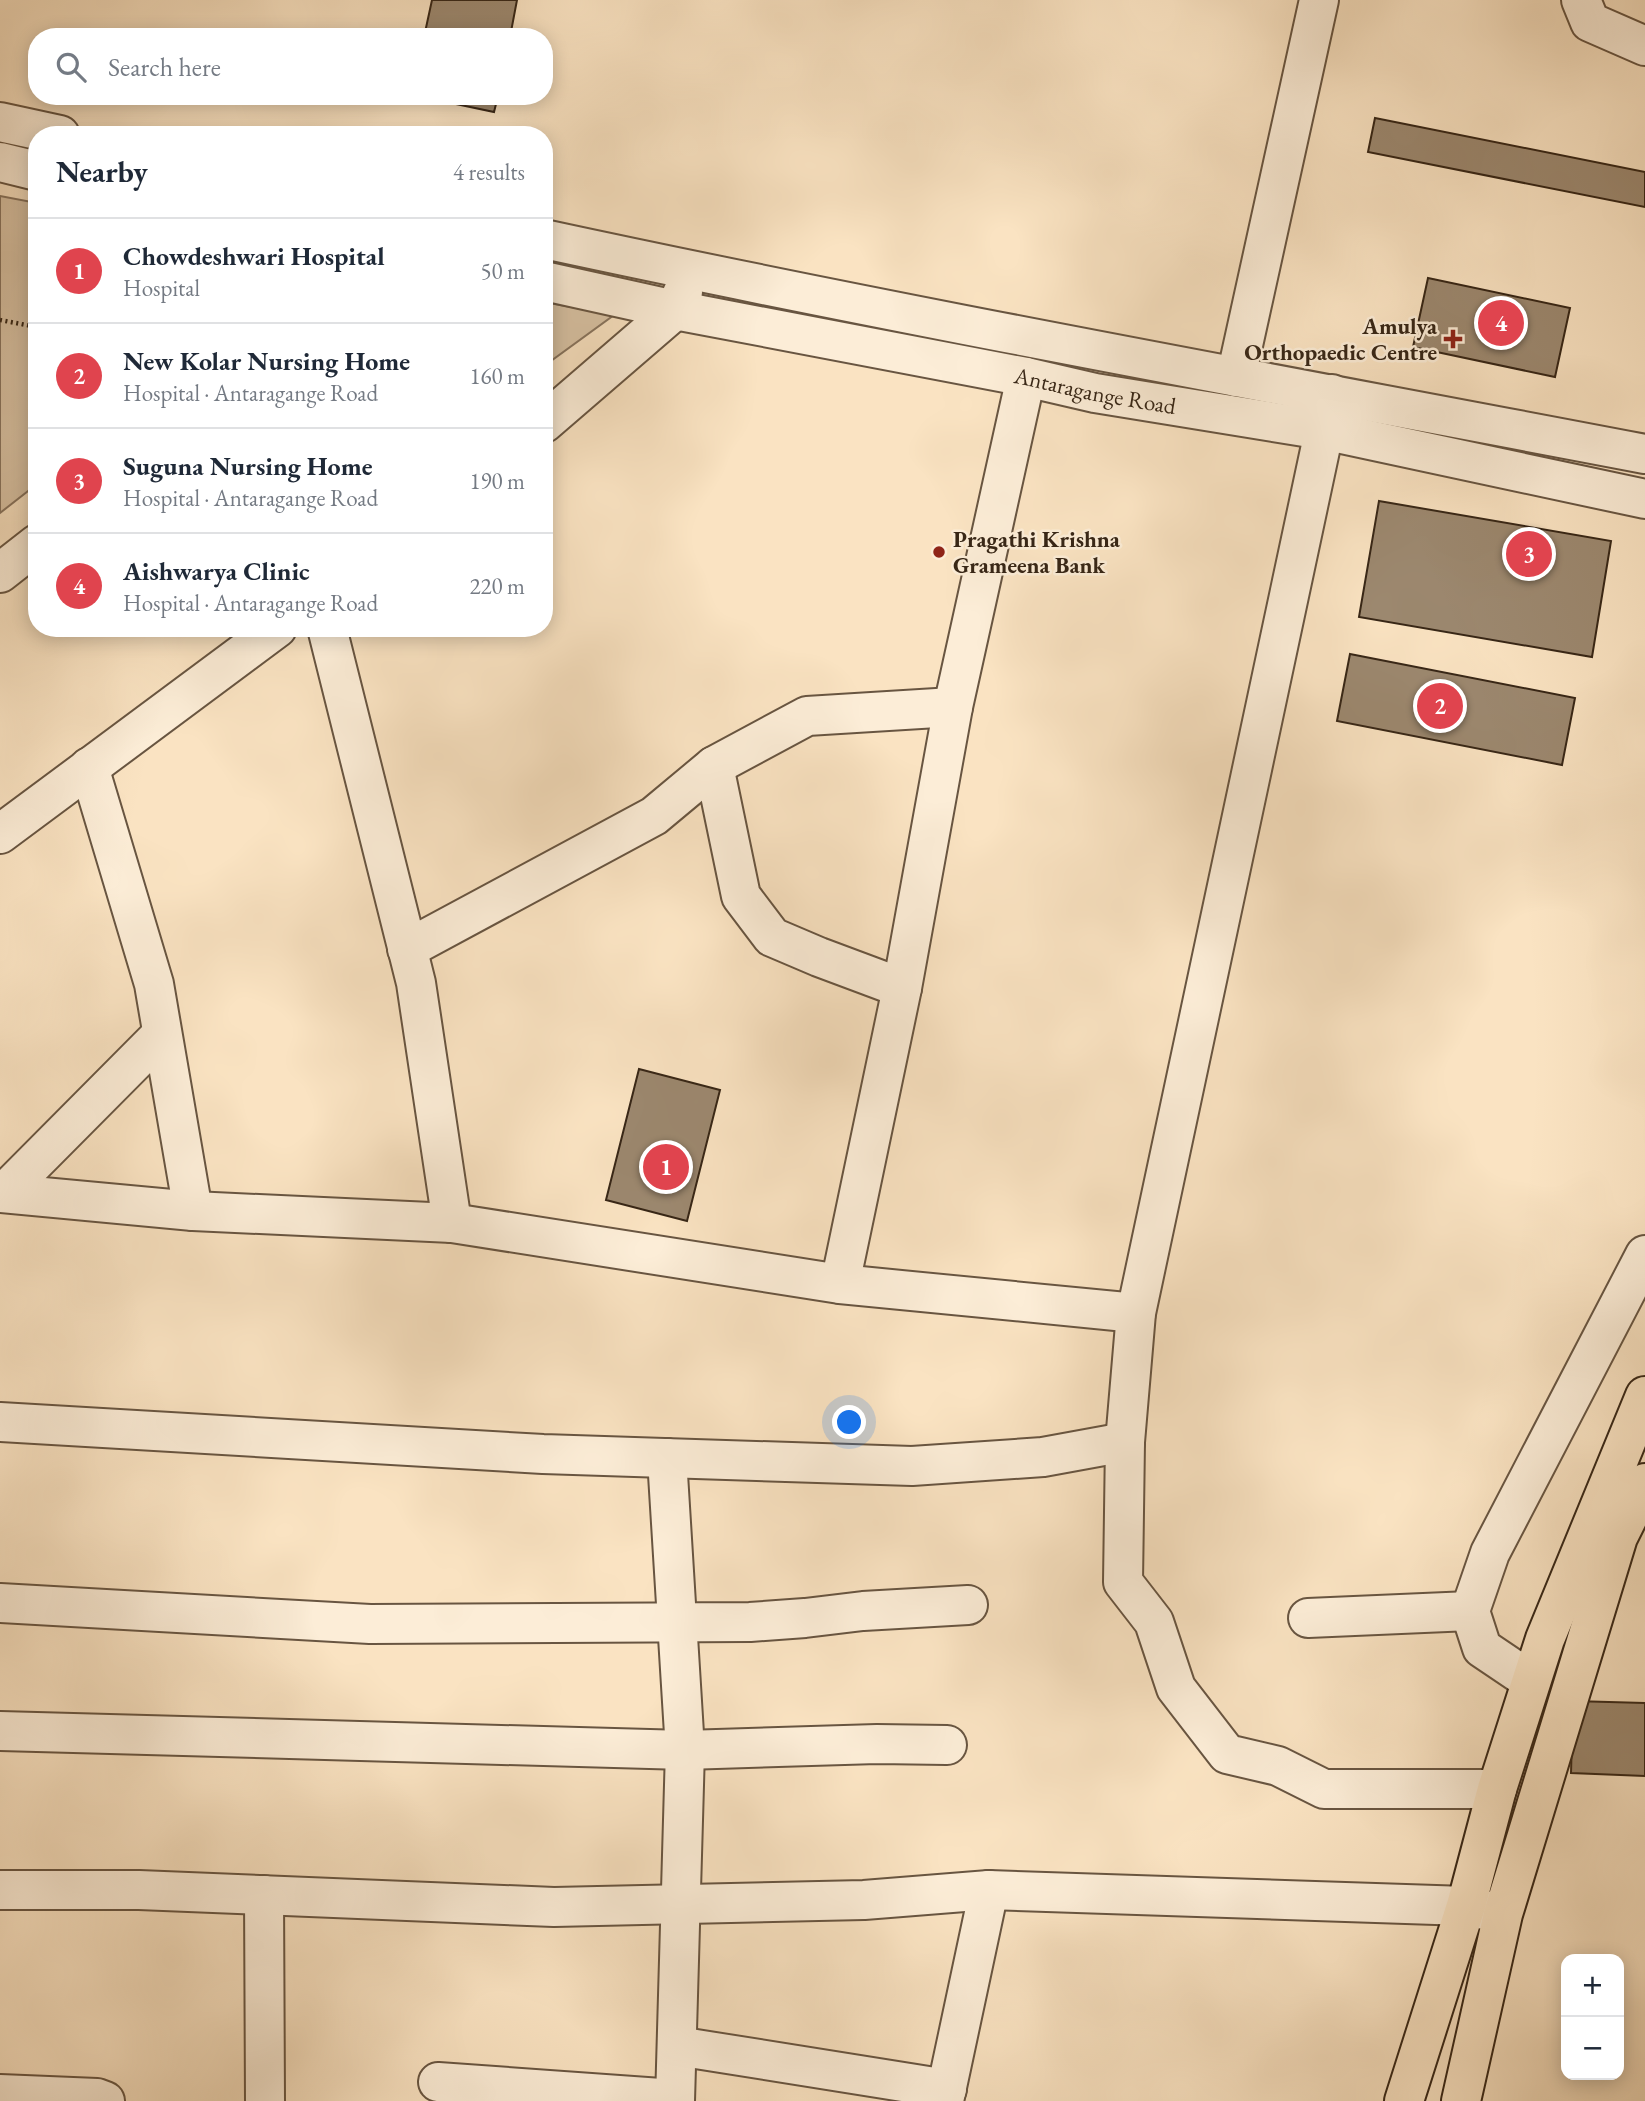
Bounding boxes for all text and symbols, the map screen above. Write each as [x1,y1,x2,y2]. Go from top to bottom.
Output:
search box [28,28,553,105]
icon: search [52,48,90,86]
text: Search here [108,50,221,84]
text: Nearby [56,152,148,191]
text: 4 results [453,157,525,187]
text: Chowdeshwari Hospital [123,239,385,273]
text: 1 [73,256,85,286]
text: 50 m [480,256,525,286]
text: Hospital [123,273,200,303]
pin: 4 [1478,297,1524,349]
place label: Amulya Orthopaedic Centre [1244,311,1438,367]
marker: Amulya Orthopaedic Centre [1443,329,1463,349]
text: New Kolar Nursing Home [123,344,410,378]
street label: Antaragange Road [1011,360,1179,421]
text: 2 [73,361,85,391]
text: 160 m [469,361,525,391]
text: Hospital · Antaragange Road [123,378,378,408]
text: Suguna Nursing Home [123,449,373,483]
text: 3 [73,466,85,496]
text: 190 m [469,466,525,496]
text: Hospital · Antaragange Road [123,483,378,513]
place label: Pragathi Krishna Grameena Bank [953,524,1121,580]
pin: 3 [1506,528,1552,580]
marker: Pragathi Krishna Grameena Bank [931,544,947,560]
text: Aishwarya Clinic [123,554,310,588]
text: 4 [73,571,85,601]
text: 220 m [469,571,525,601]
text: Hospital · Antaragange Road [123,588,378,618]
pin: 2 [1417,680,1463,732]
pin: 1 [643,1141,689,1193]
your location [832,1405,866,1439]
map controls [1561,1954,1624,2080]
button: + [1561,1954,1624,2017]
button: − [1561,2017,1624,2080]

